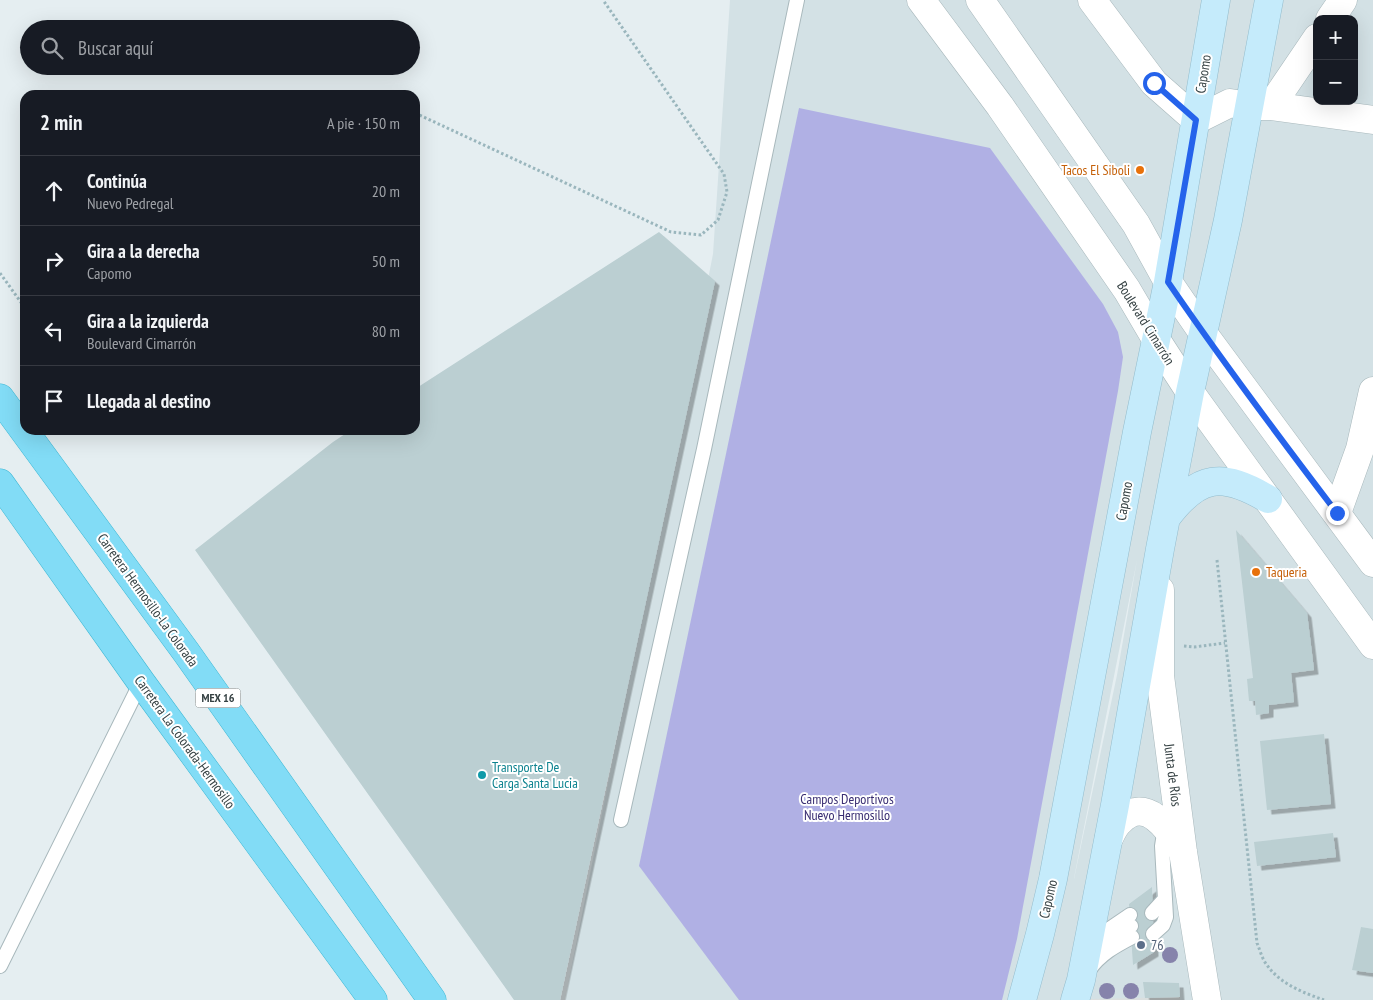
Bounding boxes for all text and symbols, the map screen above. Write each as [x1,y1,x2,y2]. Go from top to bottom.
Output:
map controls [1313,15,1358,105]
button: + [1313,15,1358,60]
search box [20,20,420,75]
icon: search [38,34,66,62]
text: Buscar aquí [78,36,153,60]
street label: Capomo [1191,53,1215,95]
button: − [1313,60,1358,105]
route start [1143,72,1166,95]
text: 2 min [40,109,82,136]
text: A pie · 150 m [327,113,400,133]
place label: Tacos El Siboli [1061,161,1130,179]
marker: Tacos El Siboli [1134,164,1146,176]
text: Continúa [87,169,147,193]
icon: ahead [40,177,68,205]
text: 20 m [372,181,400,201]
text: Nuevo Pedregal [87,193,174,213]
text: Gira a la derecha [87,239,200,263]
icon: right [40,247,68,275]
text: 50 m [372,251,400,271]
text: Capomo [87,263,132,283]
street label: Boulevard Cimarrón [1113,278,1179,368]
text: Gira a la izquierda [87,309,209,333]
icon: left [40,317,68,345]
text: 80 m [372,321,400,341]
text: Boulevard Cimarrón [87,333,196,353]
icon: arrive [40,387,68,415]
text: Llegada al destino [87,389,211,413]
street label: Capomo [1112,480,1136,522]
route end [1326,502,1349,525]
street label: Carretera Hermosillo-La Colorada [94,530,202,670]
place label: Taqueria [1266,563,1307,581]
marker: Taqueria [1250,566,1262,578]
street label: Carretera La Colorada-Hermosillo [131,672,239,812]
road number: MEX 16 [196,688,240,708]
street label: Junta de Ríos [1160,741,1186,808]
place label: Transporte De Carga Santa Lucia [492,758,578,792]
marker: Transporte De Carga Santa Lucia [476,769,488,781]
park label: Campos Deportivos Nuevo Hermosillo [800,790,894,824]
street label: Capomo [1035,878,1061,920]
place label: 76 [1151,936,1164,954]
marker: 76 [1135,939,1147,951]

